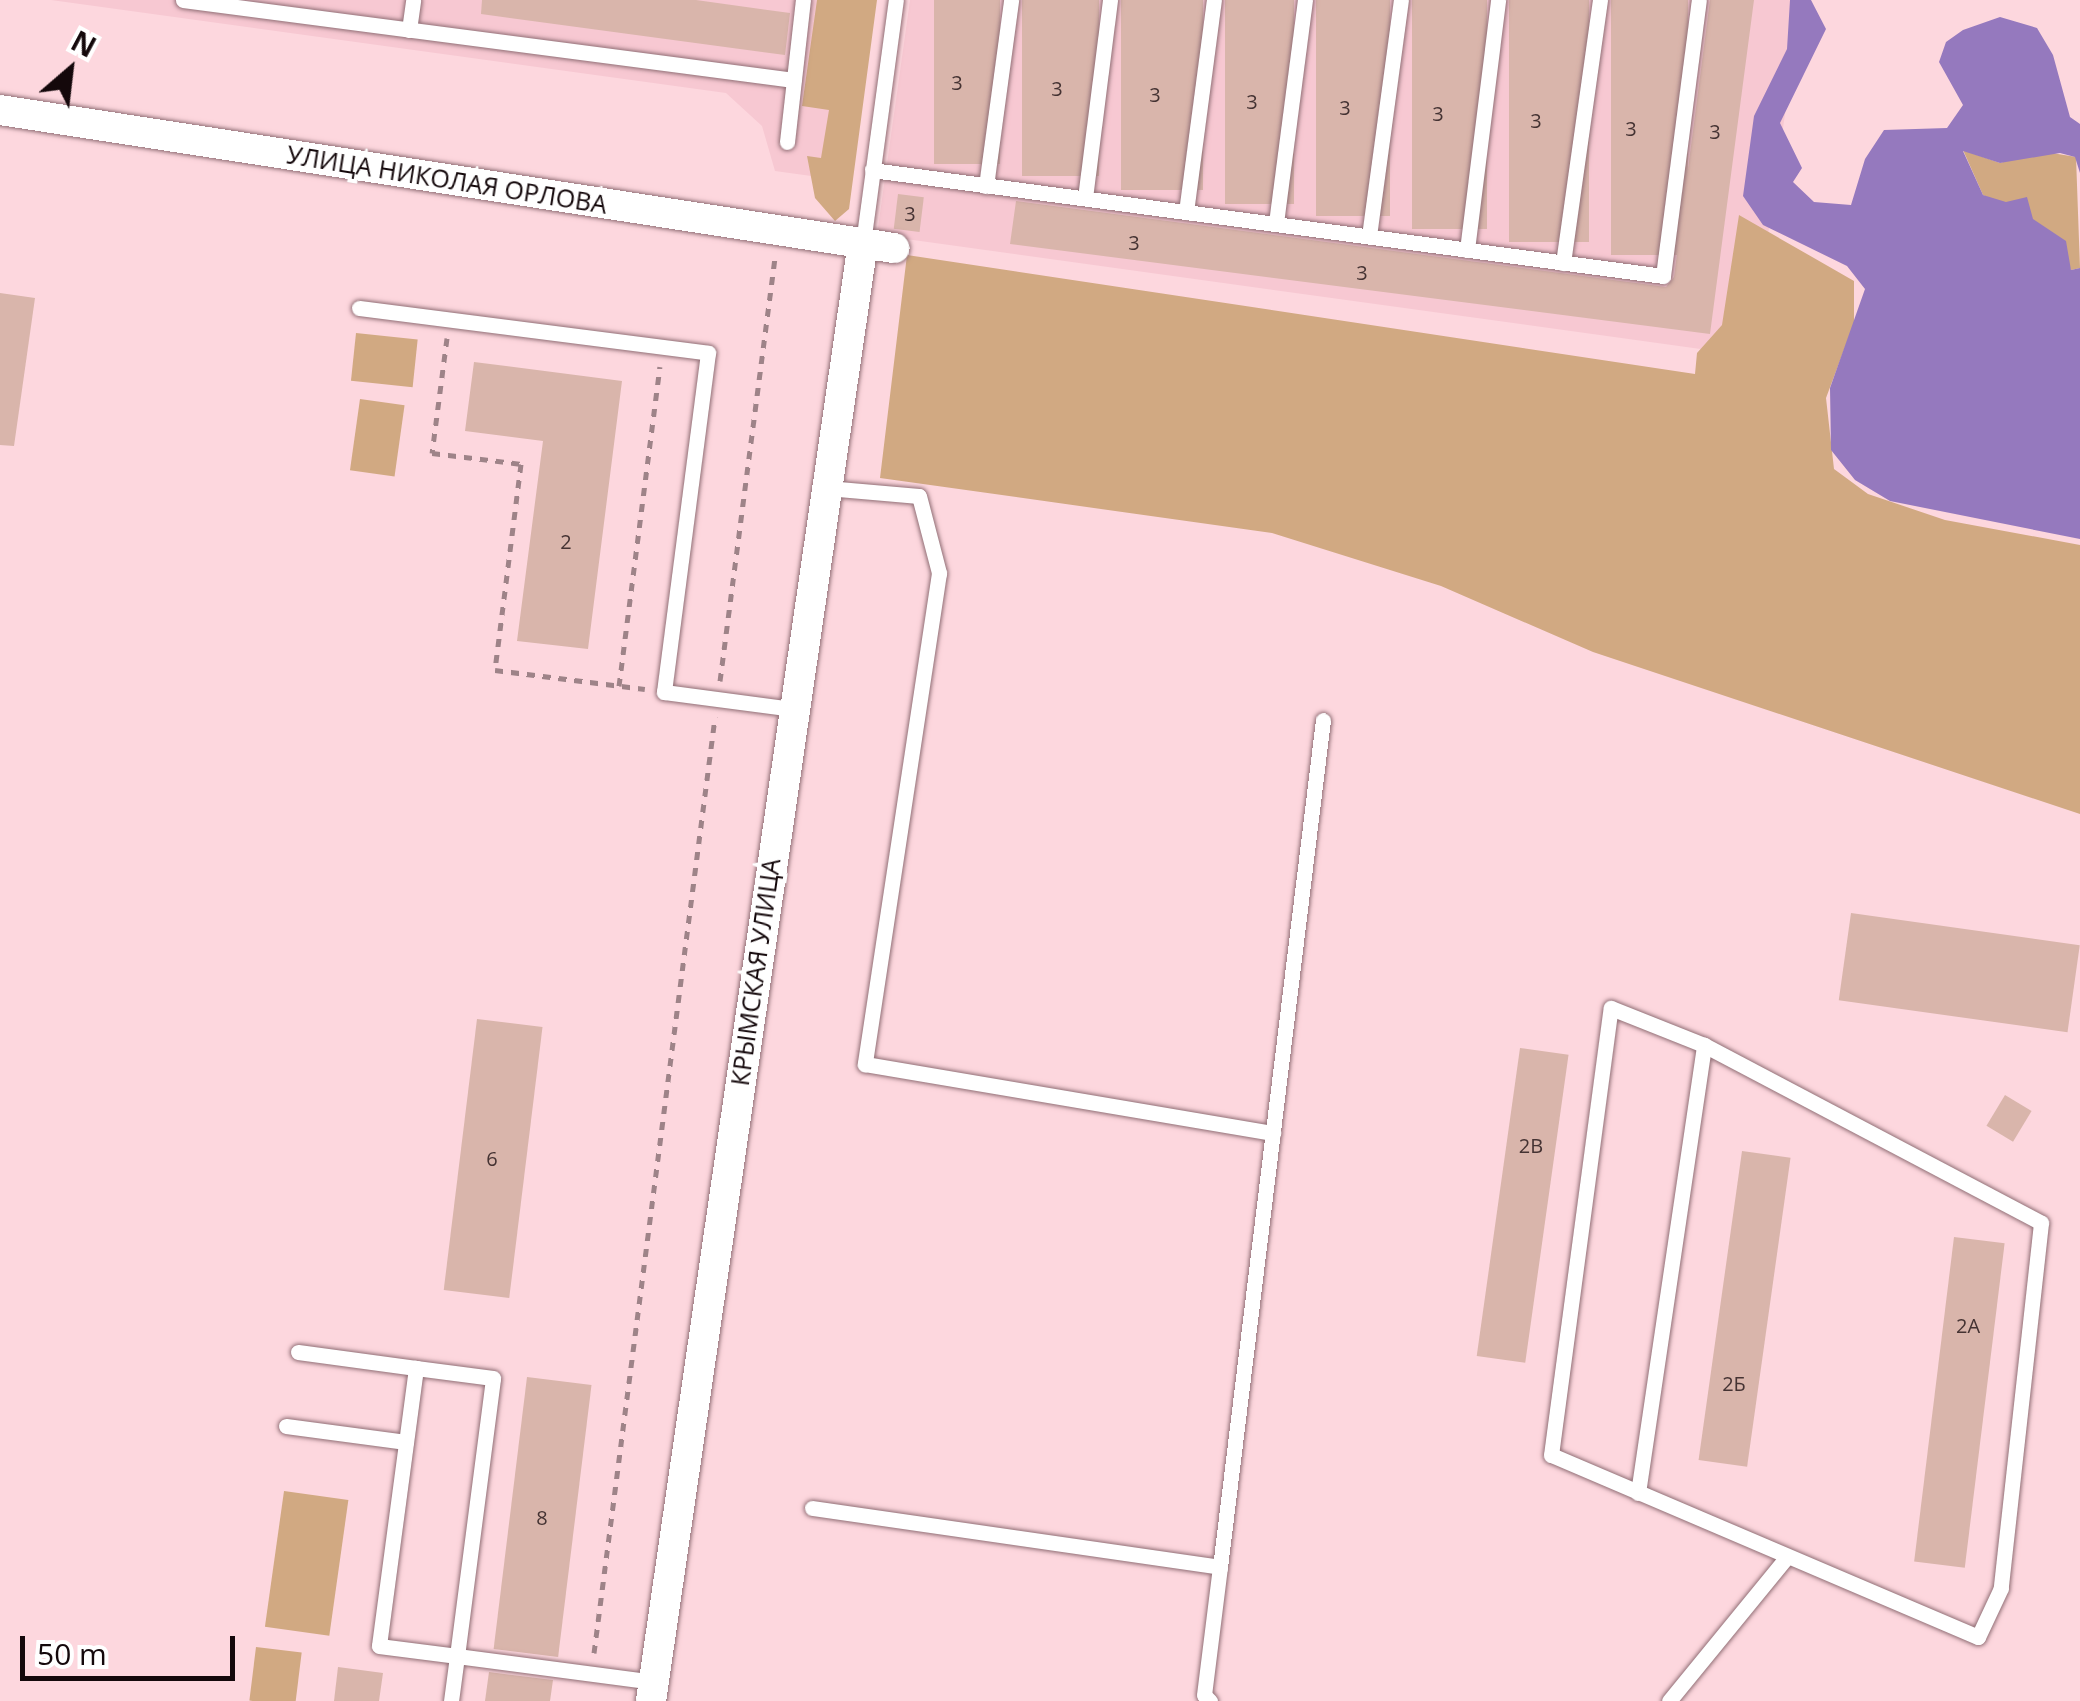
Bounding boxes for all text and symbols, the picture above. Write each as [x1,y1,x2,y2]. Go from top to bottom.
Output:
north arrow [20,20,120,120]
text: N [65,21,103,66]
house number: 3 [951,70,963,94]
house number: 3 [1051,76,1063,100]
house number: 3 [1149,82,1161,106]
house number: 3 [1246,89,1258,113]
house number: 3 [1339,95,1351,119]
house number: 3 [1432,101,1444,125]
house number: 3 [1530,108,1542,132]
house number: 3 [1625,116,1637,140]
house number: 3 [1709,119,1721,143]
street label: УЛИЦА НИКОЛАЯ ОРЛОВА [285,139,609,219]
house number: 3 [904,201,916,225]
house number: 3 [1128,230,1140,254]
house number: 3 [1356,260,1368,284]
house number: 2 [560,529,572,553]
street label: КРЫМСКАЯ УЛИЦА [724,856,786,1088]
house number: 2В [1519,1133,1543,1157]
house number: 6 [486,1146,498,1170]
house number: 2А [1956,1313,1980,1337]
house number: 2Б [1722,1371,1746,1395]
house number: 8 [536,1505,548,1529]
scale bar [25,1616,240,1678]
text: 50 m [37,1633,107,1674]

